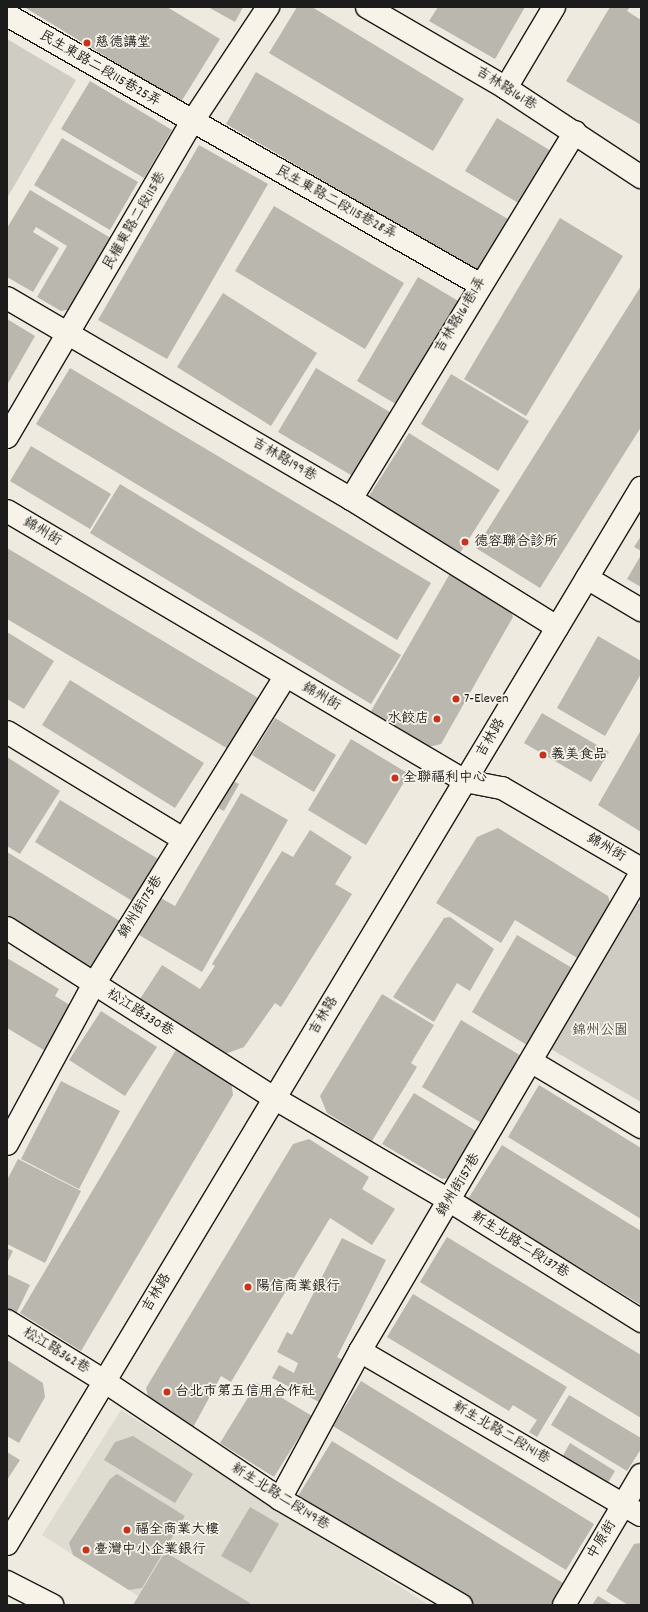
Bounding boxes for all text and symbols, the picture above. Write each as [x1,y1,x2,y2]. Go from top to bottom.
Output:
street label: 民生東路二段115巷25弄 [36,27,164,111]
place label: 慈德講堂 [95,35,151,51]
marker: 慈德講堂 [82,38,92,48]
street label: 吉林路161巷 [472,64,540,114]
street label: 民生東路二段115巷28弄 [272,163,400,243]
street label: 民權東路二段115巷 [100,169,170,273]
street label: 吉林路161巷1弄 [432,274,490,356]
street label: 吉林路199巷 [249,435,319,485]
street label: 錦州街 [20,514,64,550]
place label: 德容聯合診所 [474,534,558,550]
marker: 德容聯合診所 [459,536,471,548]
street label: 錦州街 [299,679,343,715]
place label: 7-Eleven [464,691,508,707]
marker: 7-Eleven [451,694,461,704]
place label: 水餃店 [387,711,429,727]
marker: 水餃店 [432,714,442,724]
street label: 吉林路 [473,716,509,760]
place label: 義美食品 [551,747,607,763]
marker: 義美食品 [538,750,548,760]
place label: 全聯福利中心 [403,770,487,786]
marker: 全聯福利中心 [390,773,400,783]
street label: 錦州街 [584,830,628,866]
street label: 錦州街175巷 [115,872,167,942]
street label: 松江路330巷 [103,986,177,1040]
street label: 吉林路 [306,994,342,1038]
park label: 錦州公園 [572,1023,628,1039]
street label: 錦州街157巷 [434,1150,484,1220]
street label: 新生北路二段137巷 [468,1208,572,1282]
street label: 吉林路 [139,1271,175,1315]
place label: 陽信商業銀行 [256,1279,340,1295]
marker: 陽信商業銀行 [243,1282,253,1292]
street label: 松江路362巷 [19,1324,93,1378]
place label: 台北市第五信用合作社 [175,1384,315,1400]
marker: 台北市第五信用合作社 [162,1387,172,1397]
street label: 新生北路二段141巷 [449,1398,553,1468]
street label: 新生北路二段149巷 [228,1460,332,1534]
street label: 中原街 [584,1518,620,1562]
place label: 福全商業大樓 [135,1522,219,1538]
marker: 福全商業大樓 [122,1525,132,1535]
place label: 臺灣中小企業銀行 [94,1542,206,1558]
marker: 臺灣中小企業銀行 [81,1545,91,1555]

